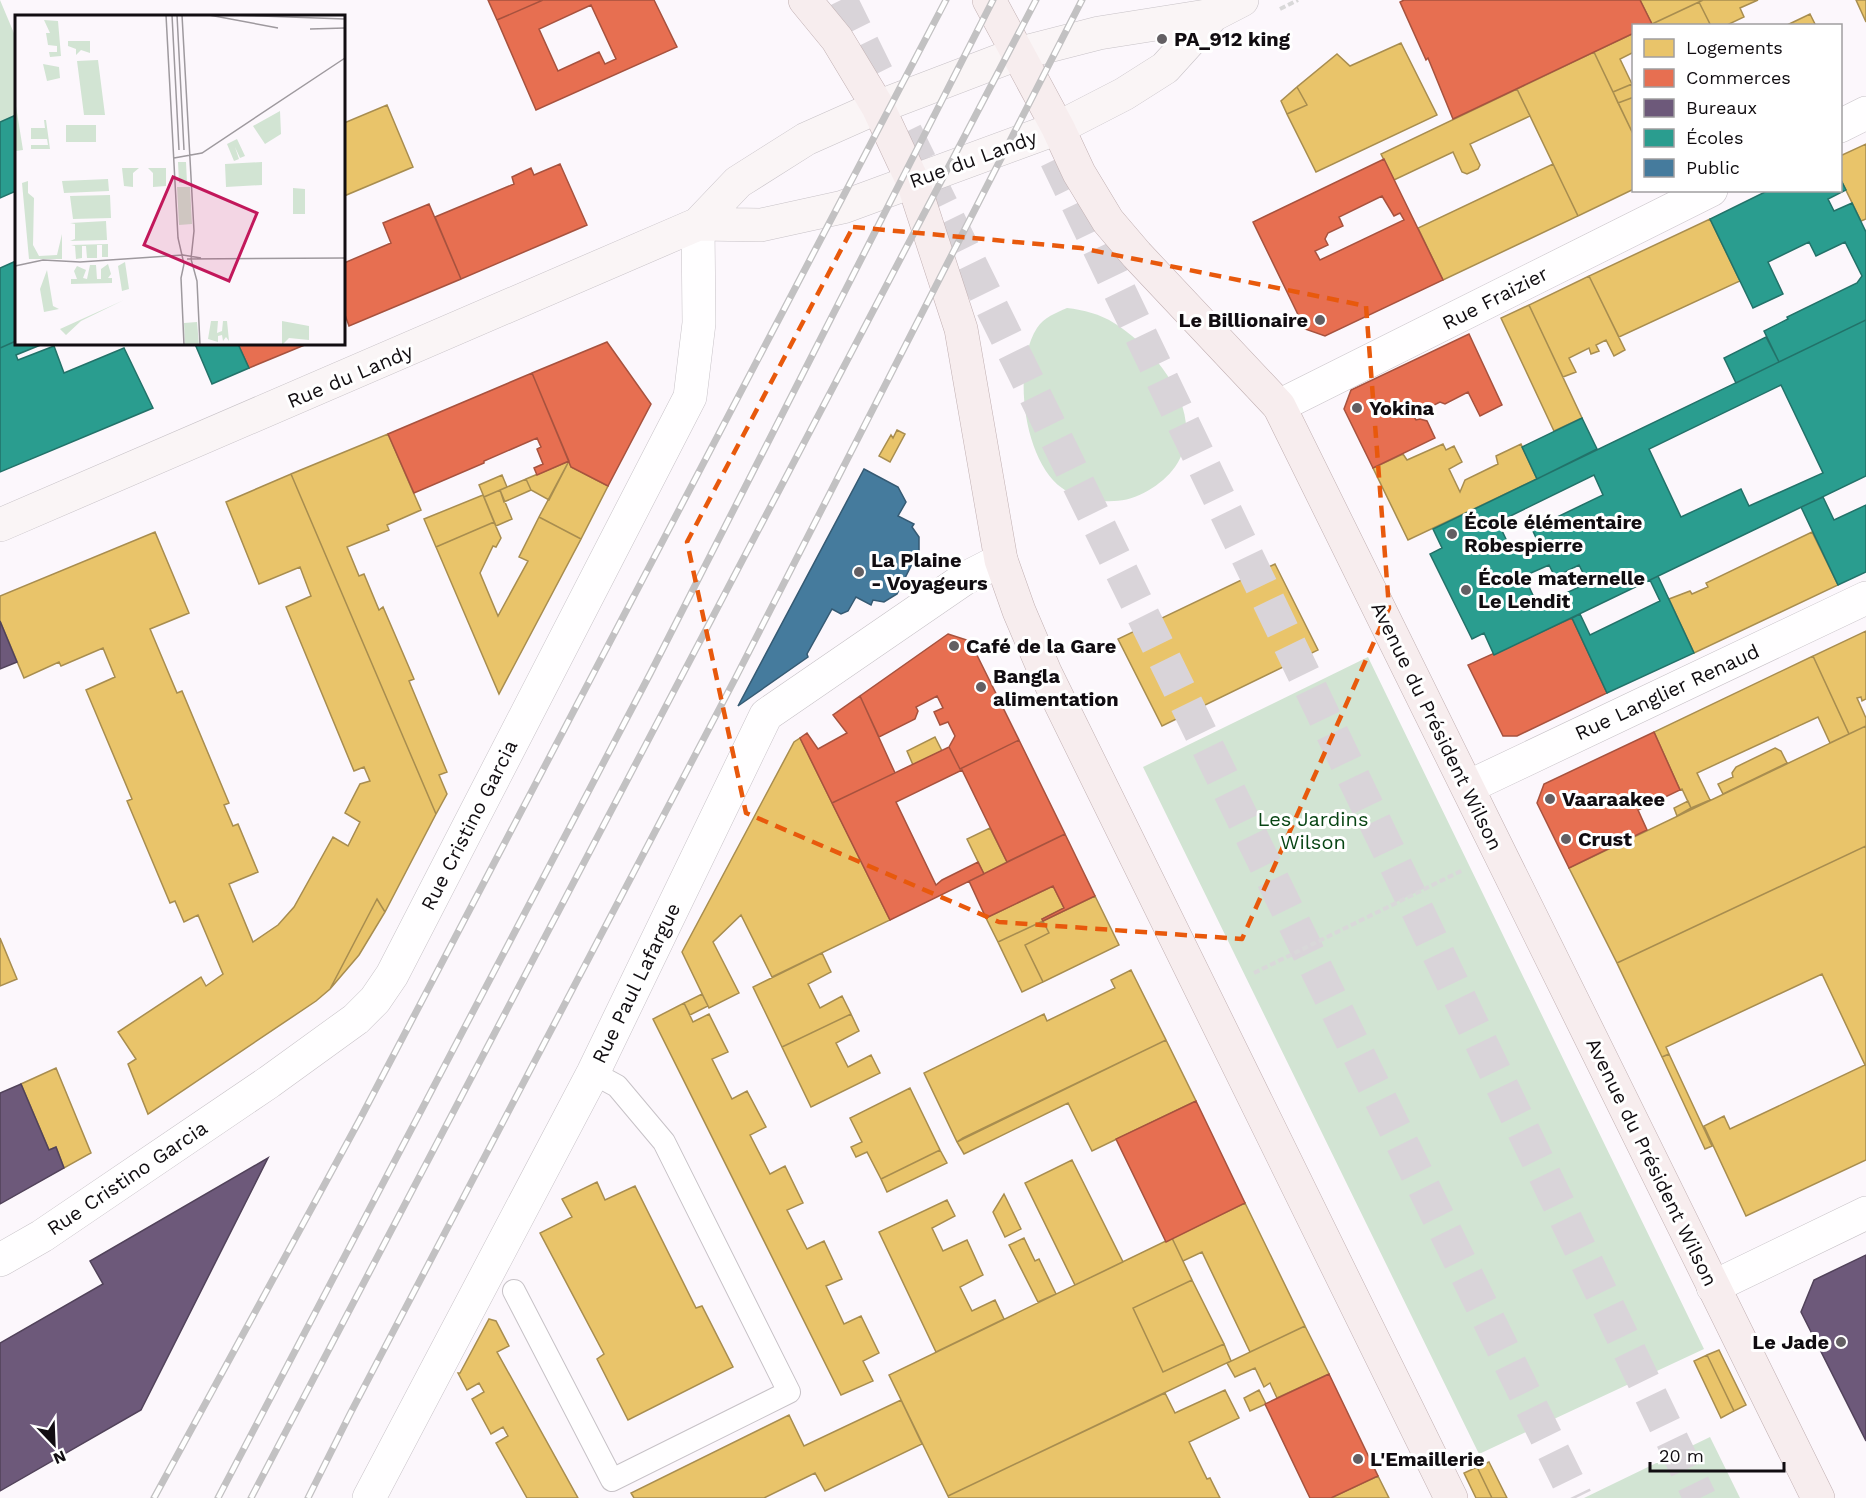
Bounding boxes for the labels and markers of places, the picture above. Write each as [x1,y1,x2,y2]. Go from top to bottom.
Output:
place label: PA_912 king [1174,27,1291,51]
marker: PA_912 king [1155,32,1169,46]
place label: Le Billionaire [1179,308,1308,332]
marker: Le Billionaire [1313,313,1327,327]
place label: Yokina [1369,396,1435,420]
marker: Yokina [1350,401,1364,415]
place label: École élémentaire Robespierre [1464,510,1642,557]
marker: École élémentaire Robespierre [1445,527,1459,541]
place label: La Plaine - Voyageurs [871,548,988,595]
marker: La Plaine - Voyageurs [852,565,866,579]
place label: École maternelle Le Lendit [1478,566,1645,613]
marker: École maternelle Le Lendit [1459,583,1473,597]
place label: Café de la Gare [966,634,1116,658]
marker: Café de la Gare [947,639,961,653]
place label: Bangla alimentation [993,664,1119,711]
marker: Bangla alimentation [974,680,988,694]
place label: Vaaraakee [1562,787,1665,811]
marker: Vaaraakee [1543,792,1557,806]
place label: Crust [1578,827,1632,851]
marker: Crust [1559,832,1573,846]
place label: Le Jade [1752,1330,1829,1354]
marker: Le Jade [1834,1335,1848,1349]
place label: L'Emaillerie [1370,1447,1485,1471]
marker: L'Emaillerie [1351,1452,1365,1466]

